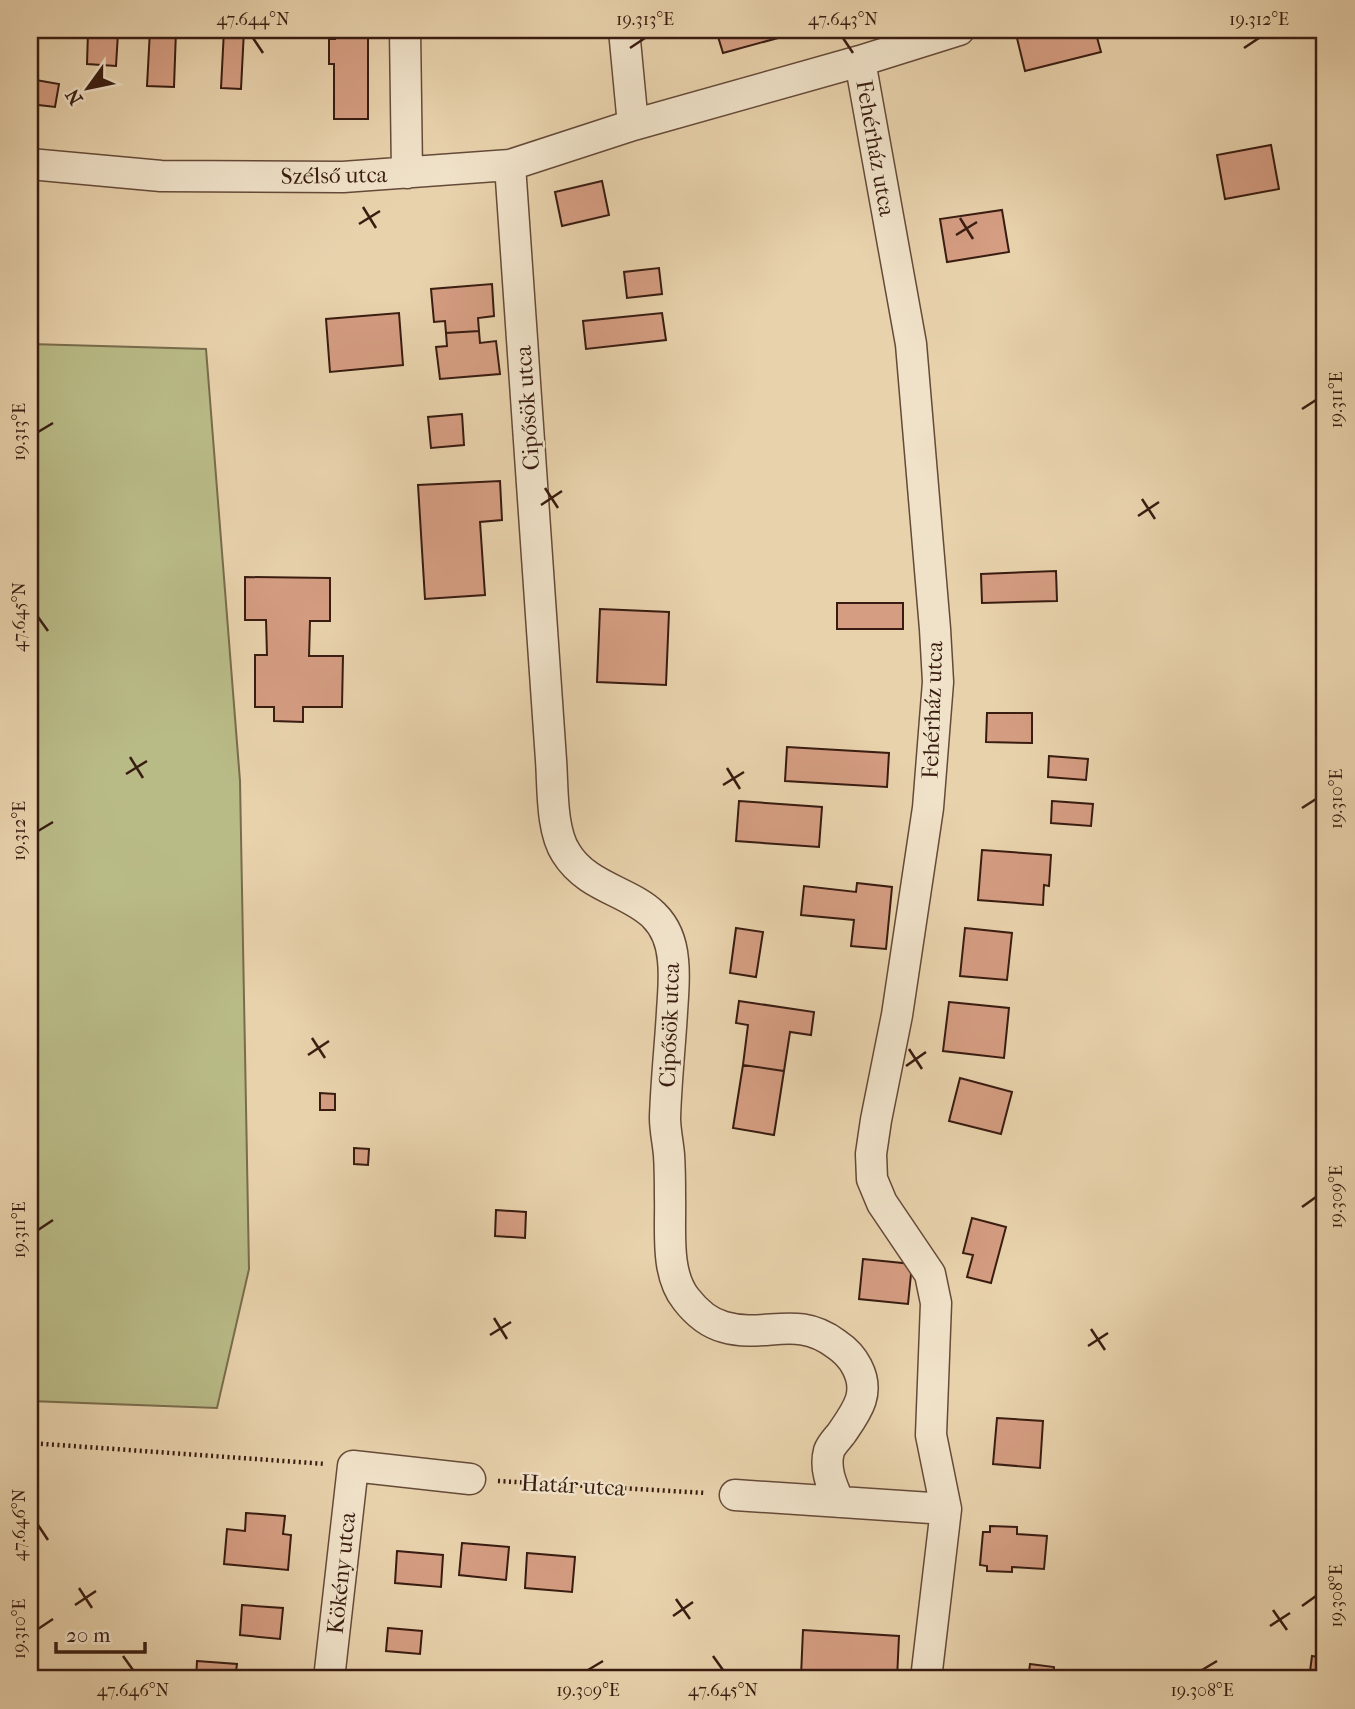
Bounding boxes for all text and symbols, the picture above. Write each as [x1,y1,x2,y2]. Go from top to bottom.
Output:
text: 47.644°N [216,9,290,30]
text: 19.313°E [616,9,674,30]
text: 47.643°N [808,9,878,30]
text: 19.312°E [1229,9,1289,30]
north arrow [52,52,122,122]
street label: Fehérház utca [850,78,901,219]
text: N [61,84,88,109]
street label: Szélső utca [280,161,388,190]
street label: Cipősök utca [510,344,545,471]
text: 19.311°E [1326,371,1347,429]
text: 19.313°E [9,403,30,461]
text: 47.645°N [9,582,30,652]
street label: Fehérház utca [917,640,948,779]
text: 19.310°E [1326,769,1347,829]
text: 19.312°E [9,801,30,861]
street label: Cipősök utca [654,962,685,1088]
text: 19.309°E [1326,1165,1347,1229]
text: 19.311°E [9,1201,30,1259]
street label: Határ utca [520,1469,626,1502]
text: 47.646°N [9,1489,30,1561]
street label: Kökény utca [322,1510,361,1635]
text: 19.308°E [1326,1564,1347,1628]
text: 19.310°E [9,1599,30,1659]
scale bar [56,1611,145,1655]
text: 20 m [66,1623,111,1647]
text: 47.646°N [97,1680,169,1701]
text: 19.309°E [556,1680,620,1701]
text: 47.645°N [688,1680,758,1701]
text: 19.308°E [1170,1680,1234,1701]

